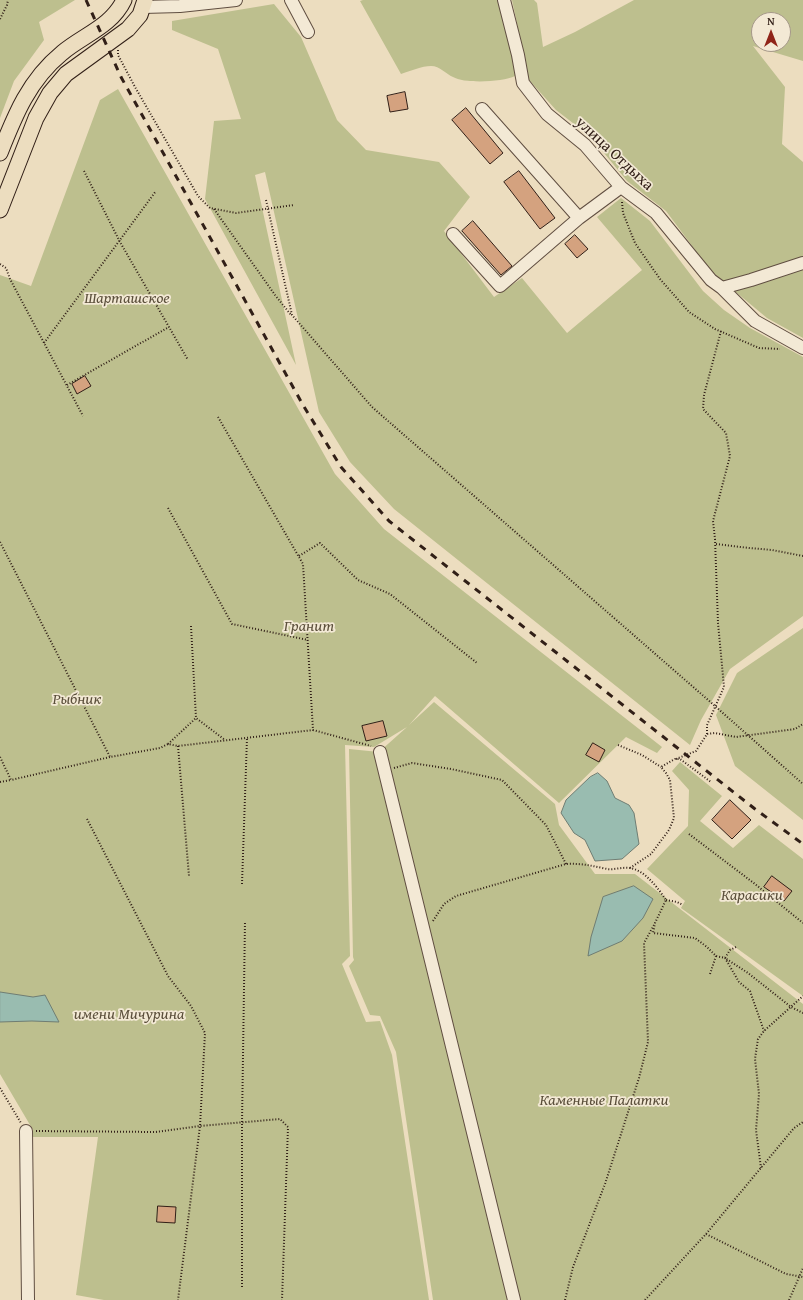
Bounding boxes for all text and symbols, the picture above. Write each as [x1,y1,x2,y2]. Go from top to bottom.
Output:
north arrow [751,12,791,52]
text: N [767,13,775,29]
street label: улица Отдыха [571,113,657,195]
park label: Шарташское [84,289,170,309]
park label: Гранит [284,617,334,637]
park label: Рыбник [53,690,101,710]
park label: Карасики [721,886,783,906]
park label: имени Мичурина [74,1005,184,1025]
park label: Каменные Палатки [539,1091,669,1111]

